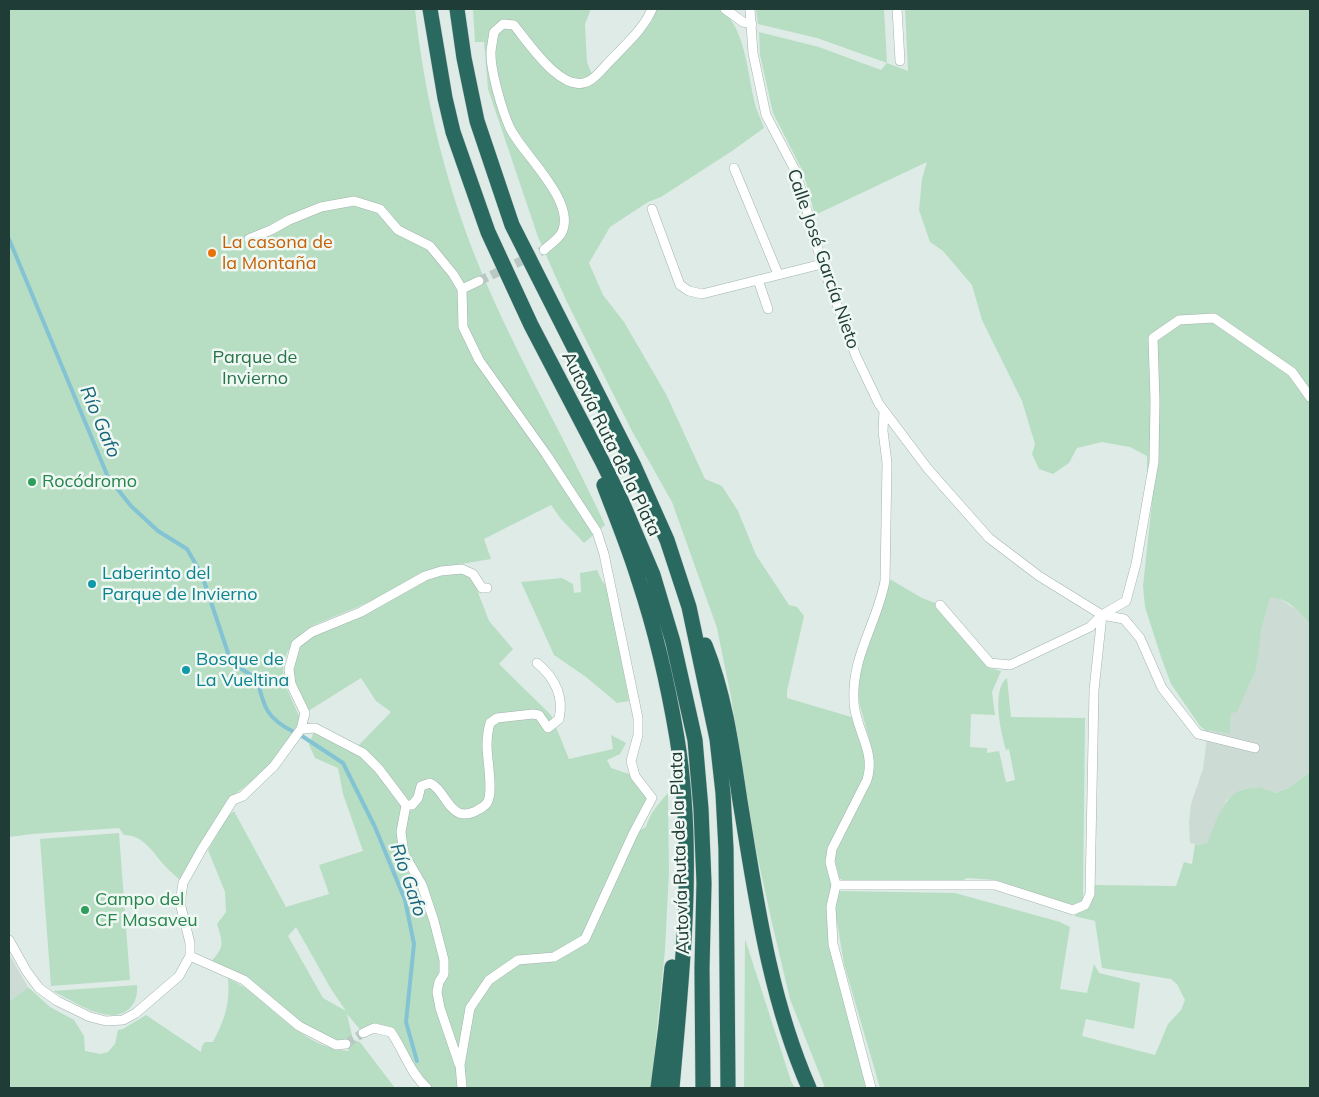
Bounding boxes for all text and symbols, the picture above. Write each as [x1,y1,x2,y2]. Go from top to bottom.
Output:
street label: Calle José García Nieto [782,166,864,352]
place label: La casona de la Montaña [222,232,333,274]
marker: La casona de la Montaña [206,247,218,259]
park label: Parque de Invierno [213,347,297,389]
street label: Autovía Ruta de la Plata [557,348,665,540]
water label: Río Gafo [75,383,125,461]
place label: Rocódromo [42,471,137,493]
marker: Rocódromo [26,476,38,488]
place label: Laberinto del Parque de Invierno [102,563,258,606]
marker: Laberinto del Parque de Invierno [86,578,98,590]
place label: Bosque de La Vueltina [196,649,289,692]
marker: Bosque de La Vueltina [180,664,192,676]
street label: Autovía Ruta de la Plata [666,751,694,955]
water label: Río Gafo [385,840,431,920]
place label: Campo del CF Masaveu [95,889,198,932]
marker: Campo del CF Masaveu [79,904,91,916]

